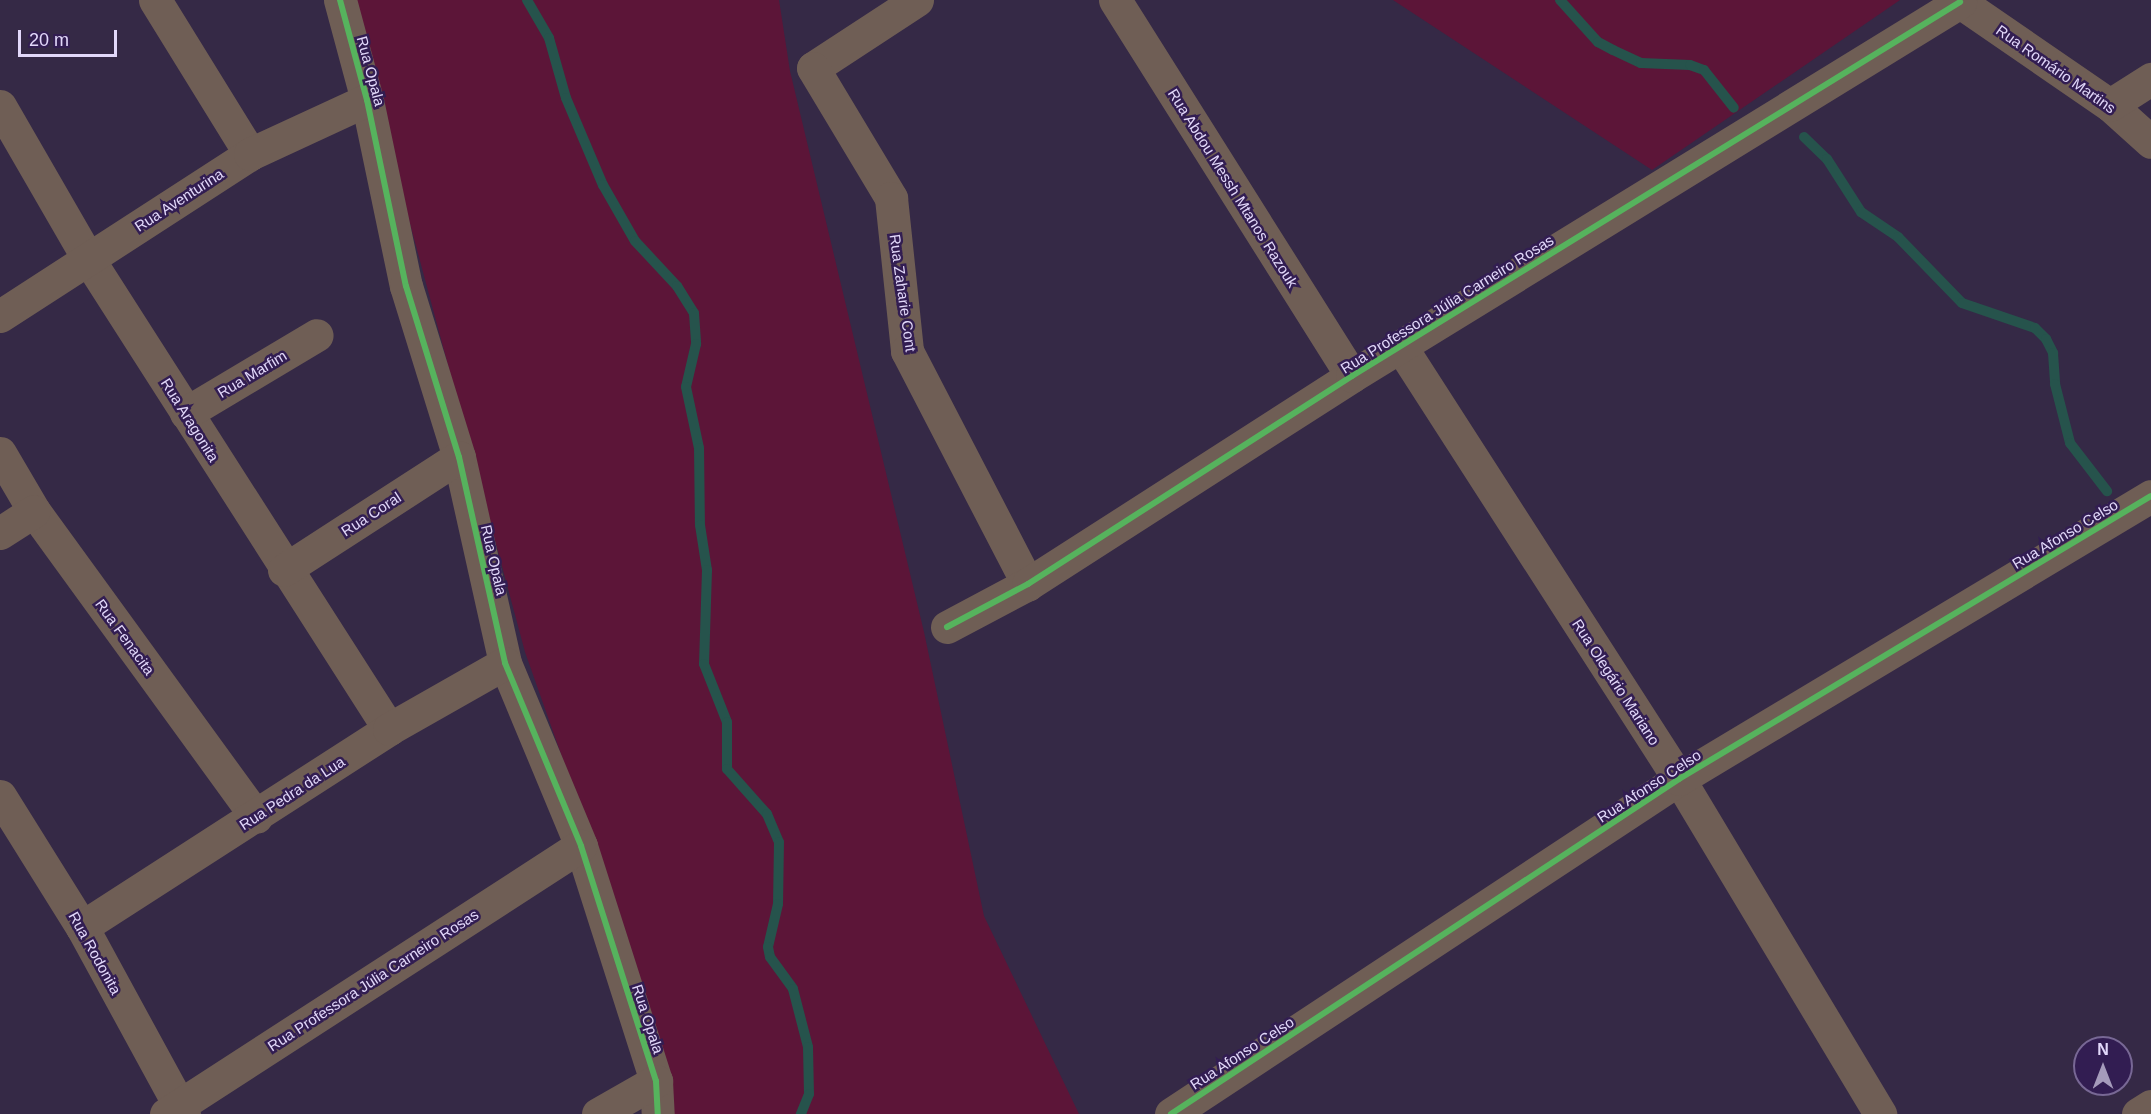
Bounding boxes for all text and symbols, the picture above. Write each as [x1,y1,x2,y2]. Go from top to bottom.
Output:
scale bar [21,18,120,56]
street label: Rua Romário Martins [1993,21,2119,117]
text: 20 m [29,30,69,50]
street label: Rua Opala [353,34,389,108]
street label: Rua Abdou Messh Mtanos Razouk [1164,85,1302,291]
street label: Rua Aventurina [131,164,227,236]
street label: Rua Professora Júlia Carneiro Rosas [1337,231,1557,377]
street label: Rua Zaharie Cont [886,233,920,353]
street label: Rua Marfim [214,346,290,402]
street label: Rua Aragonita [157,375,223,465]
street label: Rua Coral [338,488,404,540]
street label: Rua Afonso Celso [2009,495,2121,573]
street label: Rua Opala [477,523,511,597]
street label: Rua Fenacita [91,596,159,678]
street label: Rua Olegário Mariano [1568,616,1664,748]
street label: Rua Afonso Celso [1593,746,1705,826]
street label: Rua Pedra da Lua [236,752,348,834]
street label: Rua Professora Júlia Carneiro Rosas [264,905,482,1055]
street label: Rua Rodonita [65,909,125,997]
street label: Rua Opala [628,982,668,1056]
street label: Rua Afonso Celso [1186,1013,1298,1093]
north arrow [2073,1036,2133,1096]
text: N [2097,1041,2109,1058]

